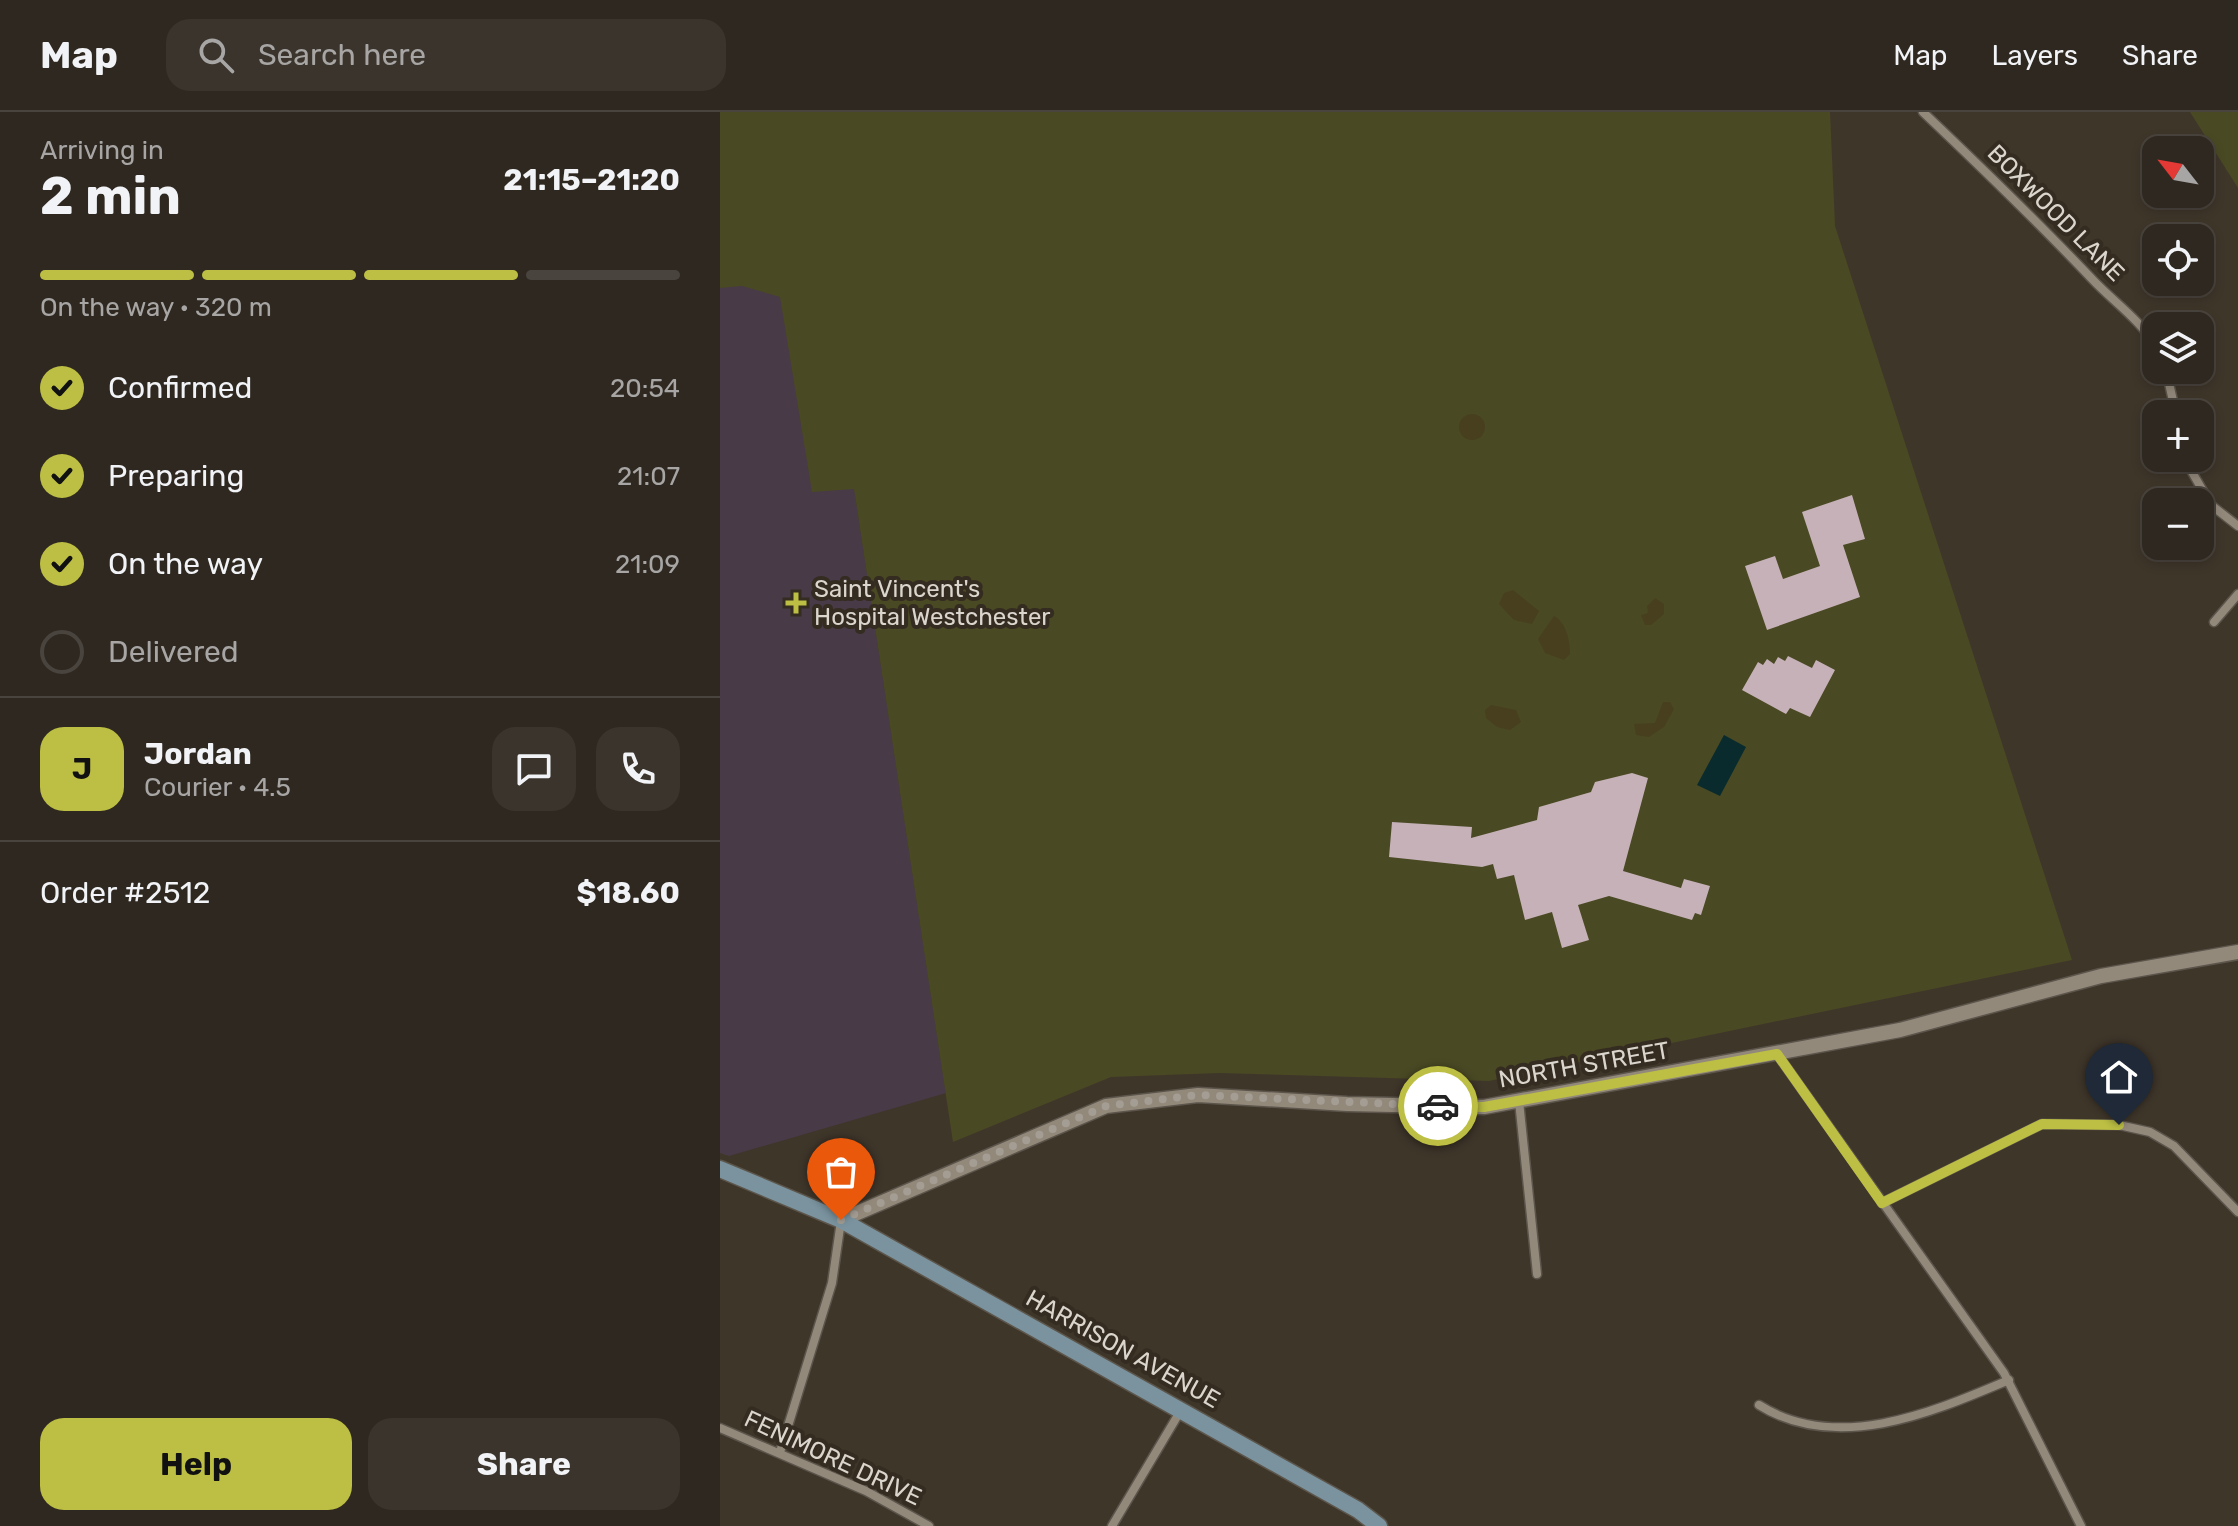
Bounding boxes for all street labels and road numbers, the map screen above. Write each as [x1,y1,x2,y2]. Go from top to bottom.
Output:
street label: BOXWOOD LANE [1982,139,2130,287]
street label: NORTH STREET [1497,1036,1672,1094]
street label: HARRISON AVENUE [1021,1284,1225,1414]
street label: FENIMORE DRIVE [740,1405,926,1511]

